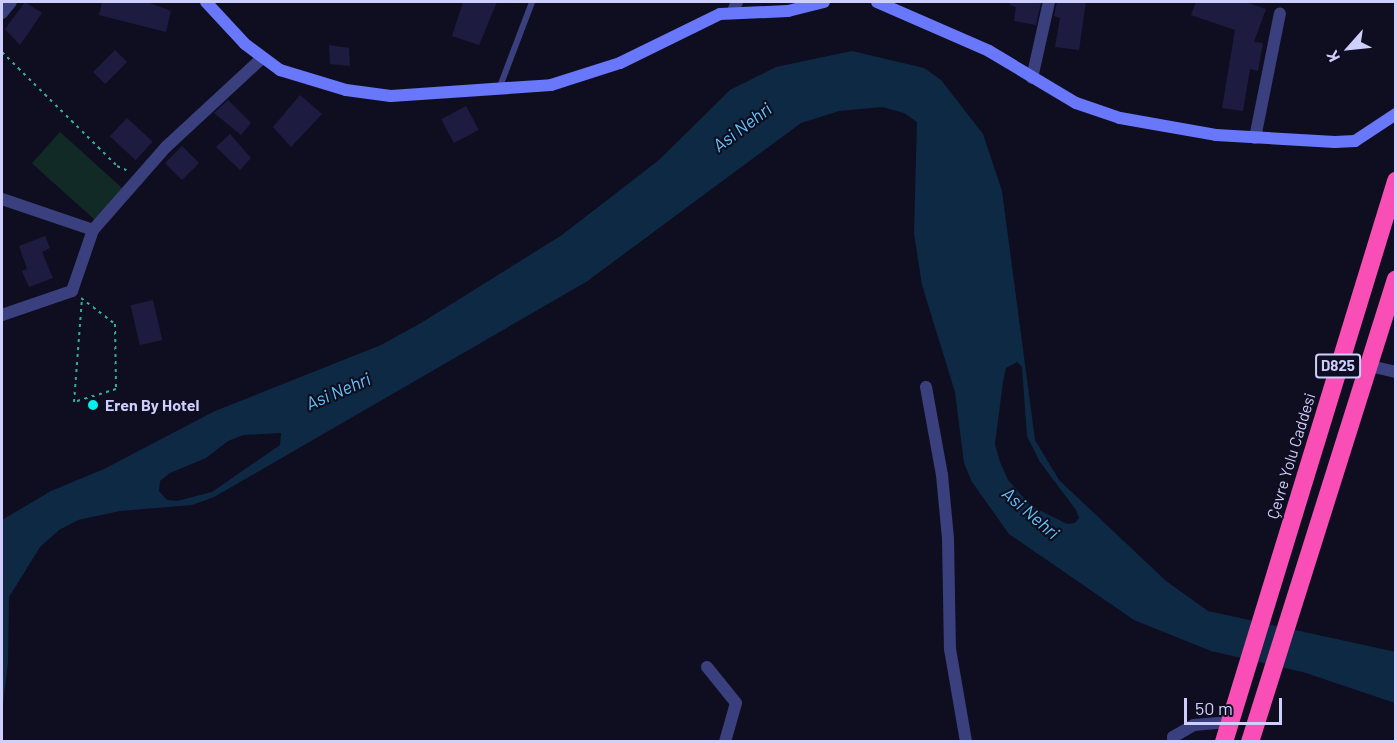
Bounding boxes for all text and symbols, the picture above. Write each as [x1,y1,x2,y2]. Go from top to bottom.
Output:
north arrow [1319,18,1379,78]
text: K [1322,48,1343,65]
water label: Asi Nehri [708,98,776,156]
road number: D825 [1314,354,1362,378]
water label: Asi Nehri [302,368,374,414]
street label: Çevre Yolu Caddesi [1263,391,1319,521]
place label: Eren By Hotel [105,395,199,415]
marker: Eren By Hotel [86,398,100,412]
water label: Asi Nehri [998,482,1064,544]
scale bar [1187,686,1284,724]
text: 50 m [1195,697,1233,719]

